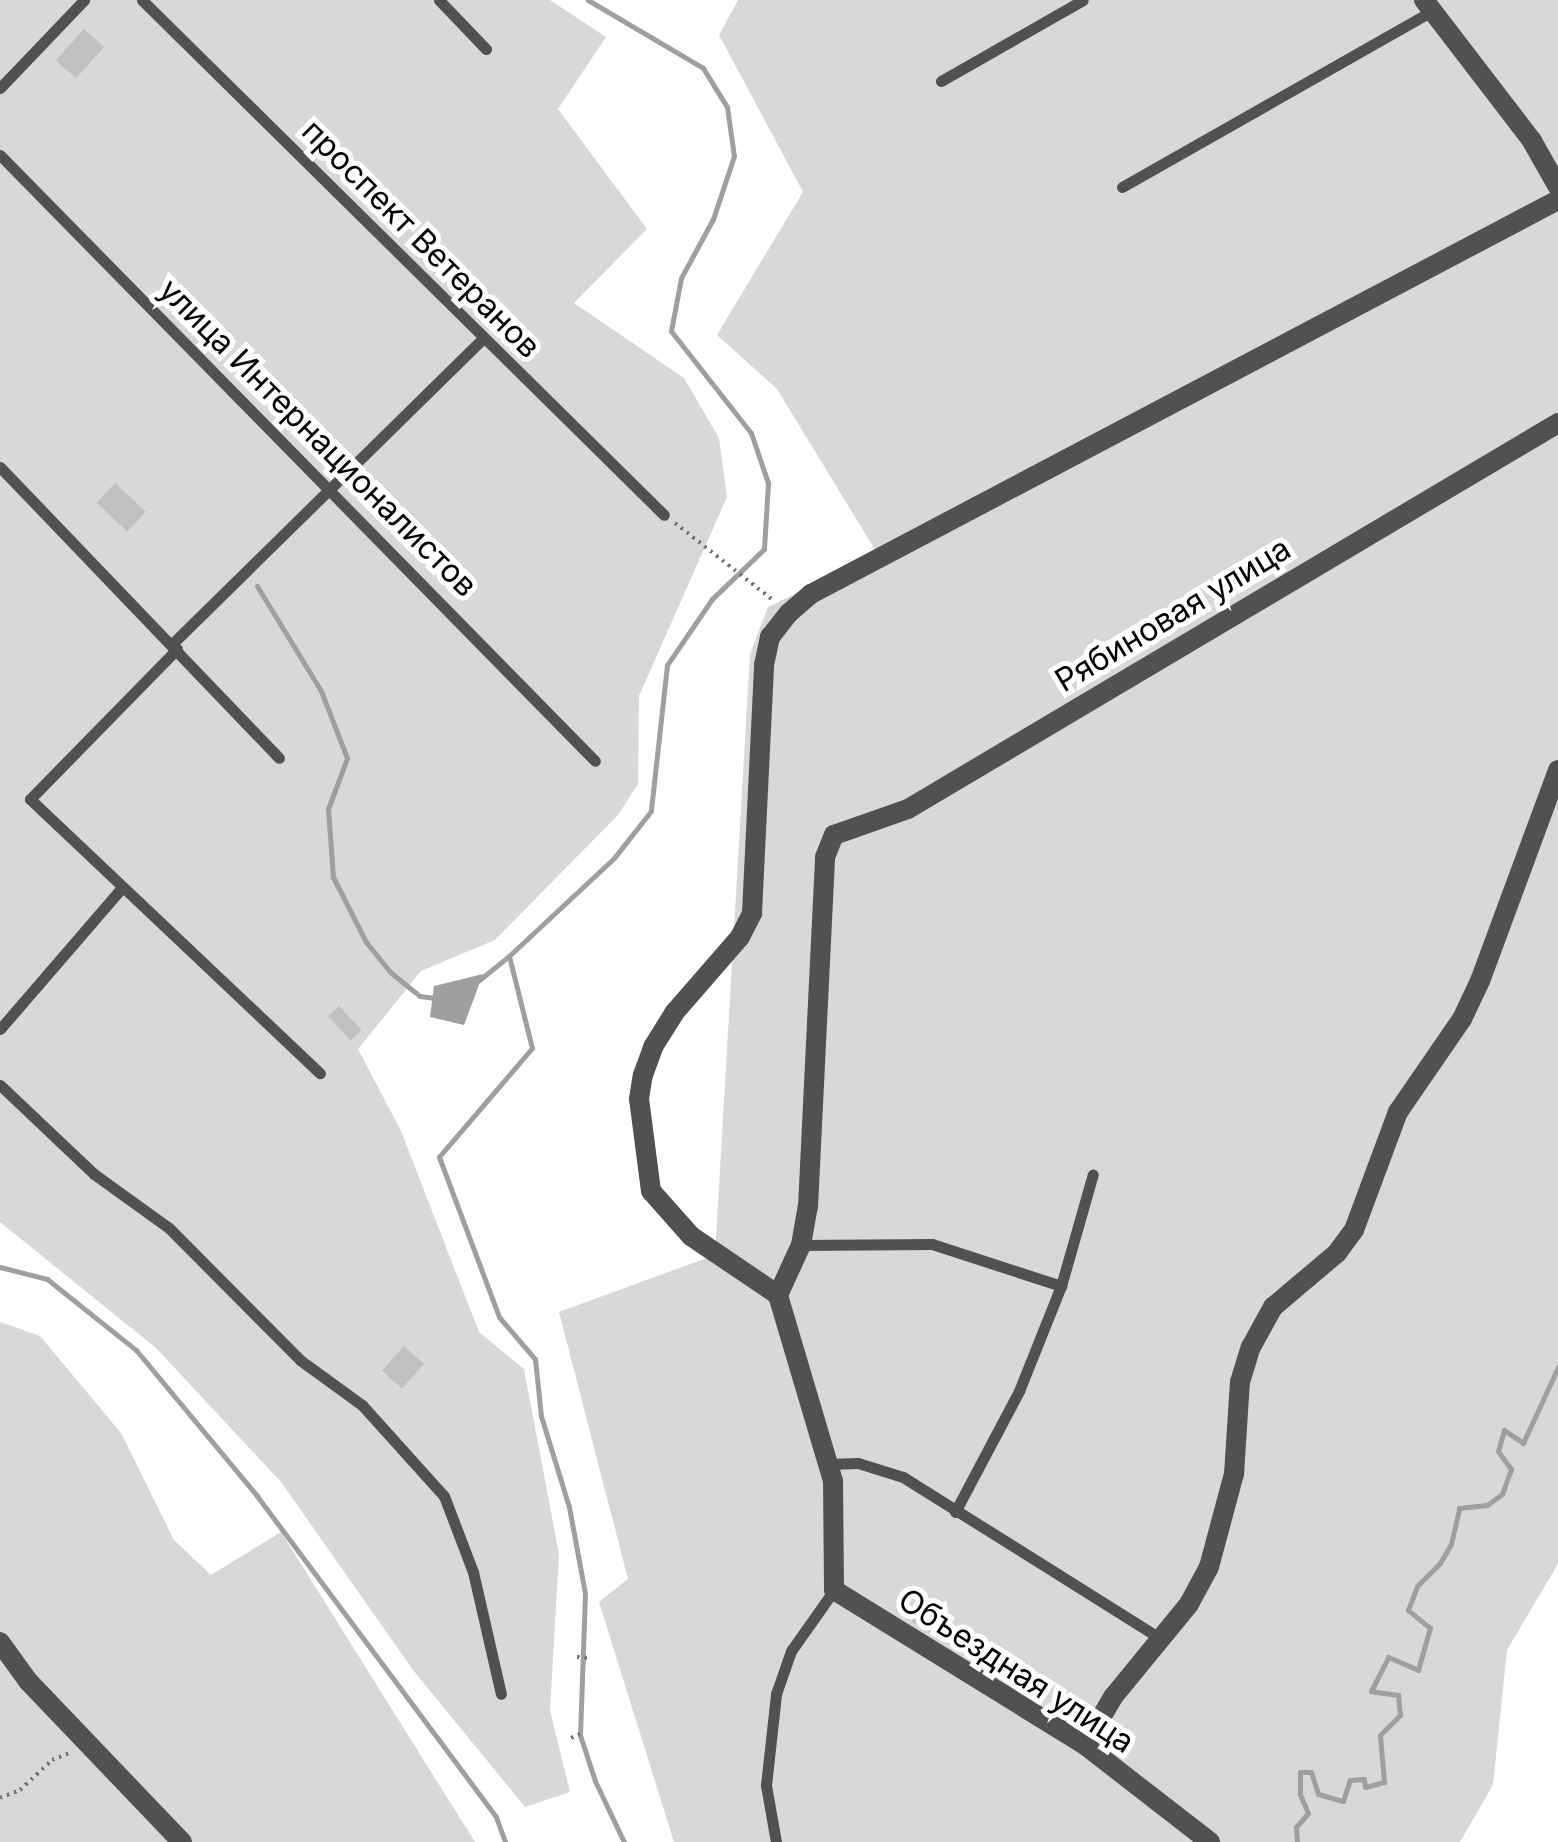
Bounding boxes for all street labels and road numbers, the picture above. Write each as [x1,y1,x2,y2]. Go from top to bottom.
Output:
street label: проспект Ветеранов [294,112,548,366]
street label: улица Интернационалистов [151,271,485,605]
street label: Рябиновая улица [1048,530,1298,700]
street label: Объездная улица [891,1581,1141,1761]

